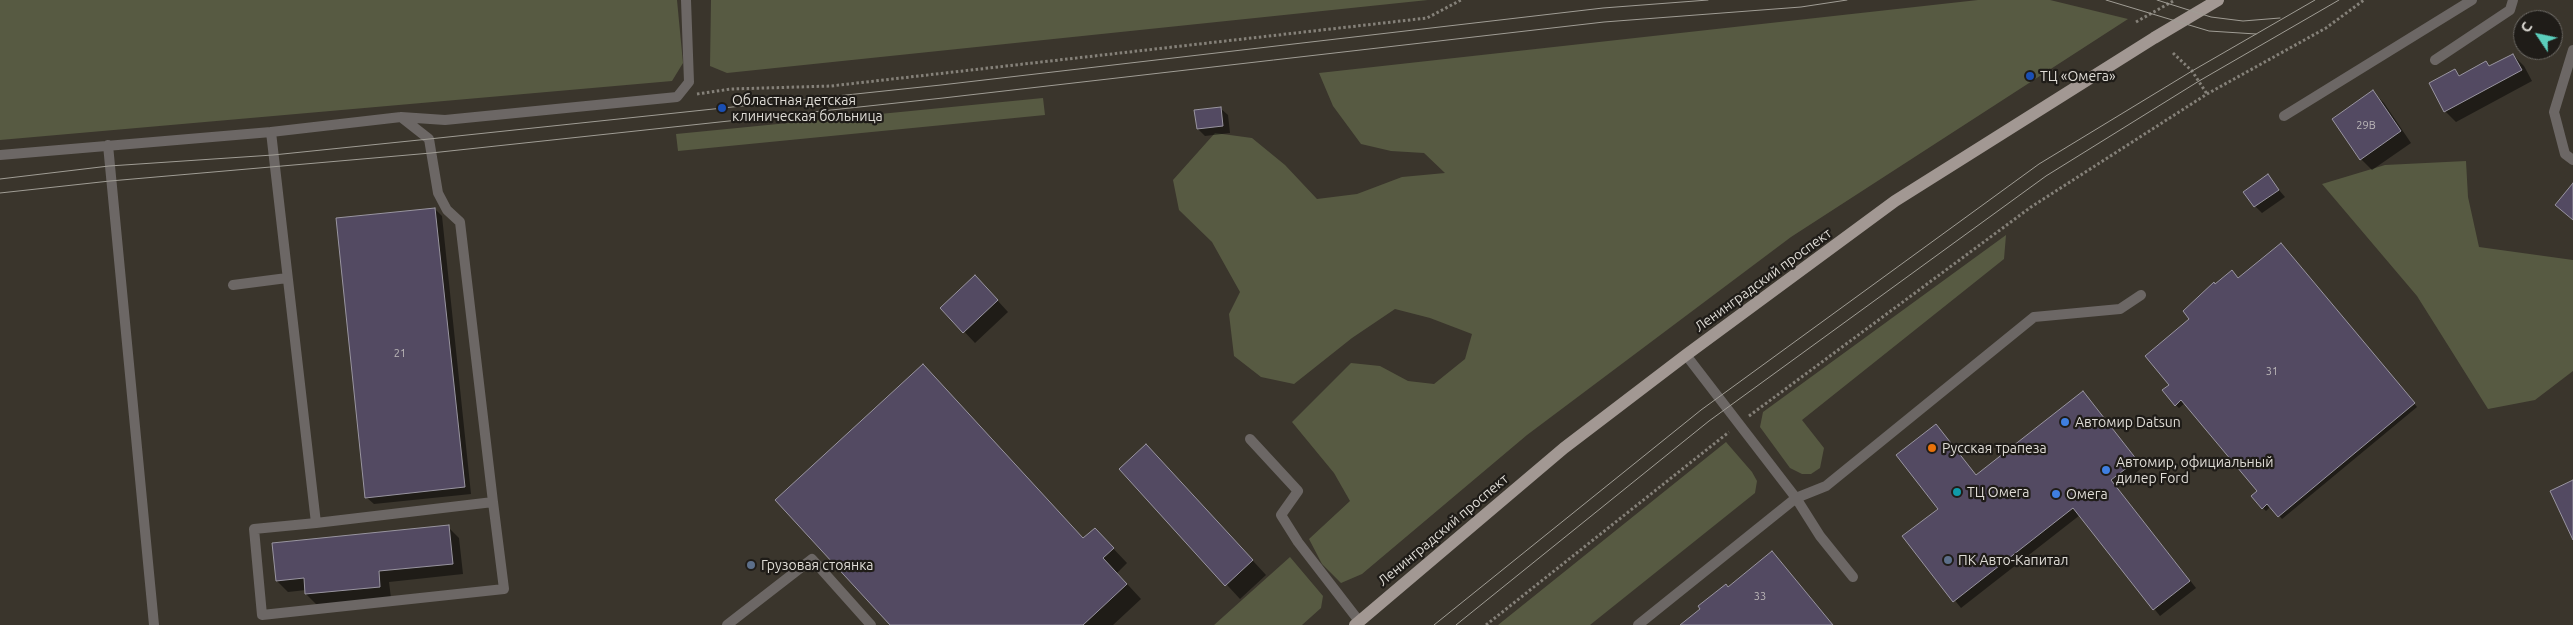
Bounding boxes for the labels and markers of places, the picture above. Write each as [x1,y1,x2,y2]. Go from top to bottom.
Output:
place label: ТЦ «Омега» [2040,68,2116,84]
marker: ТЦ «Омега» [2024,70,2036,82]
place label: Областная детская клиническая больница [732,92,883,124]
marker: Областная детская клиническая больница [716,102,728,114]
place label: Автомир Datsun [2075,414,2181,430]
marker: Автомир Datsun [2059,416,2071,428]
place label: Русская трапеза [1942,440,2047,456]
marker: Русская трапеза [1926,442,1938,454]
place label: Автомир, официальный дилер Ford [2116,454,2273,487]
marker: Автомир, официальный дилер Ford [2100,464,2112,476]
place label: ТЦ Омега [1967,484,2029,500]
marker: ТЦ Омега [1951,486,1963,498]
place label: Омега [2066,486,2108,502]
marker: Омега [2050,488,2062,500]
place label: ПК Авто-Капитал [1958,552,2069,568]
marker: ПК Авто-Капитал [1942,554,1954,566]
place label: Грузовая стоянка [761,557,874,573]
marker: Грузовая стоянка [745,559,757,571]

